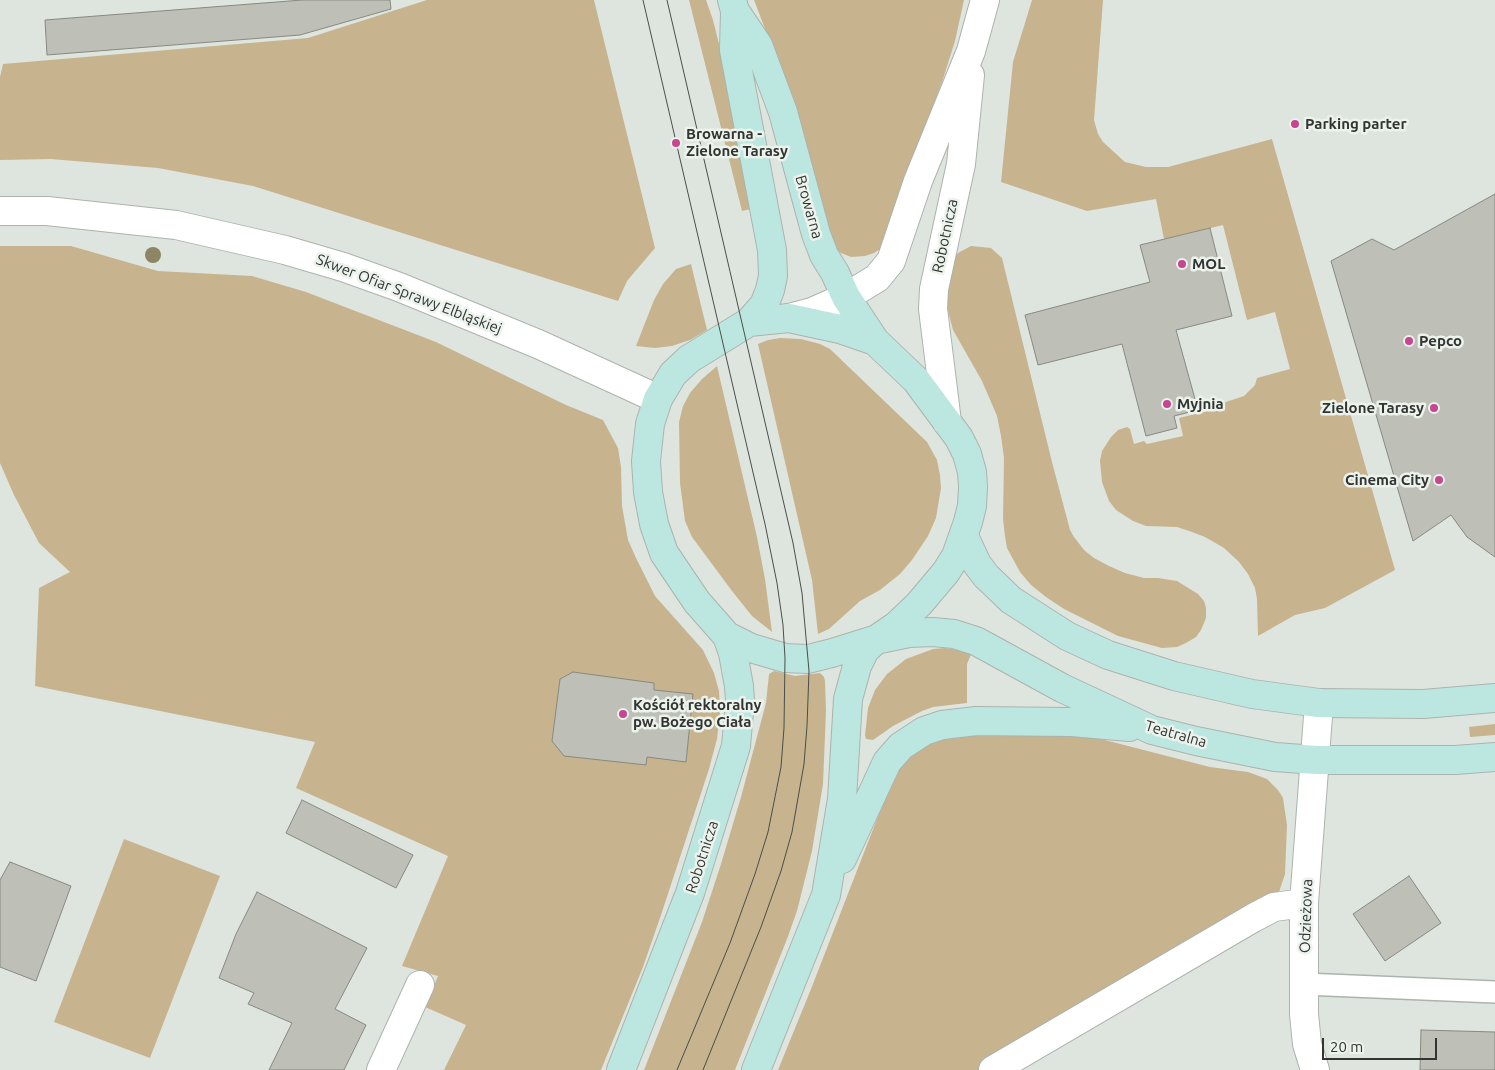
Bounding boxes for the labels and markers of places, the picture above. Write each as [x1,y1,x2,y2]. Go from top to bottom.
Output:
place label: Parking parter [1305,115,1407,133]
marker: Parking parter [1289,118,1301,130]
place label: Browarna - Zielone Tarasy [686,125,788,160]
marker: Browarna - Zielone Tarasy [670,137,682,149]
place label: MOL [1192,255,1225,273]
marker: MOL [1176,258,1188,270]
place label: Pepco [1419,332,1462,350]
marker: Pepco [1403,335,1415,347]
place label: Myjnia [1177,395,1224,413]
marker: Myjnia [1161,398,1173,410]
place label: Zielone Tarasy [1322,399,1424,417]
marker: Zielone Tarasy [1428,402,1440,414]
place label: Cinema City [1345,471,1429,489]
marker: Cinema City [1433,474,1445,486]
place label: Kościół rektoralny pw. Bożego Ciała [633,696,761,731]
marker: Kościół rektoralny pw. Bożego Ciała [617,708,629,720]

